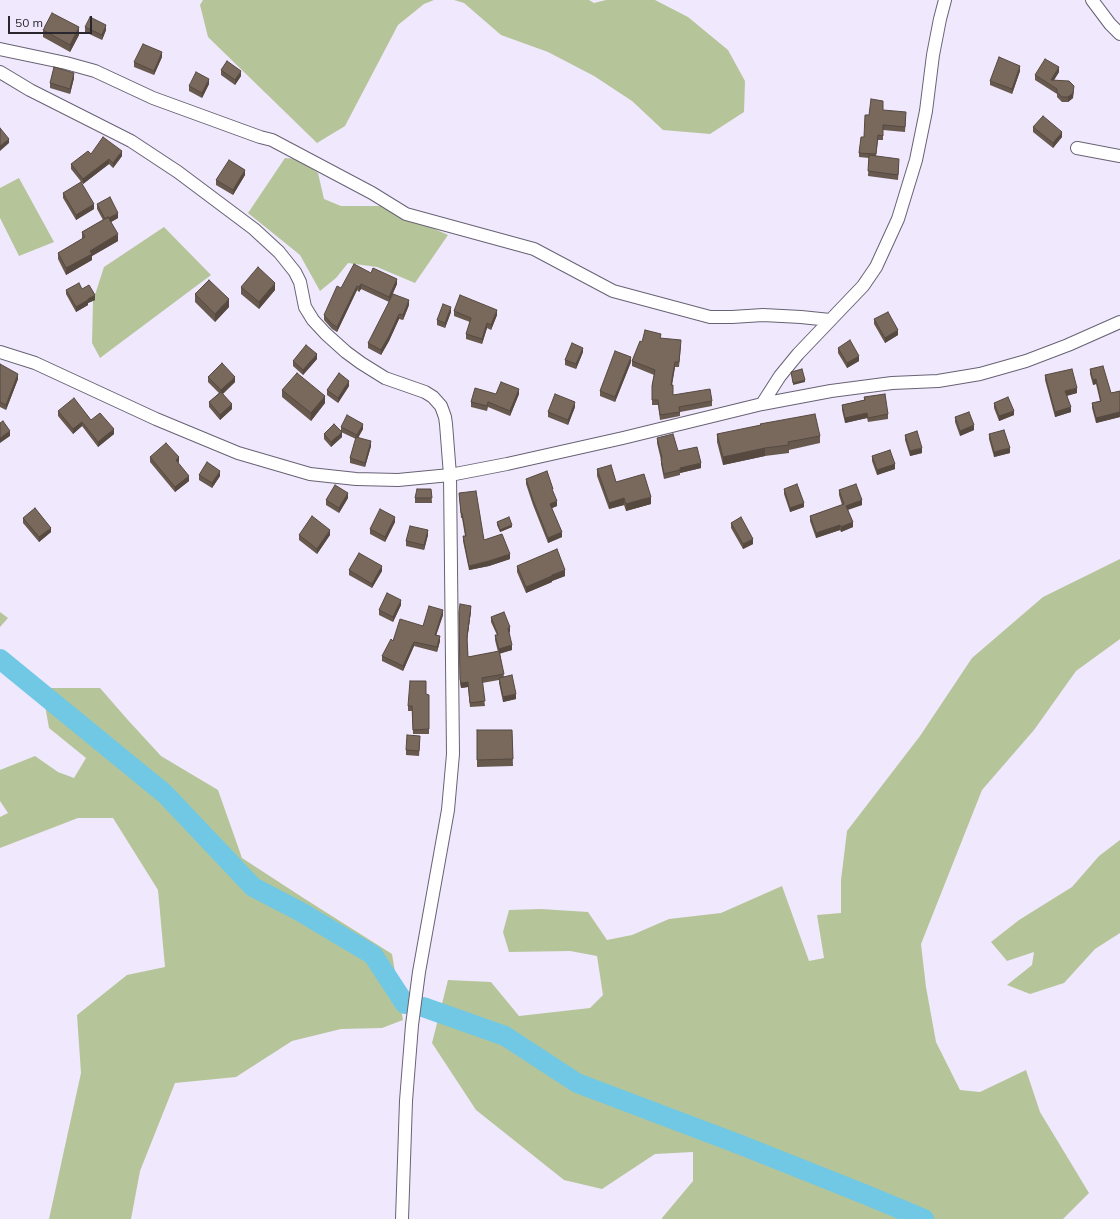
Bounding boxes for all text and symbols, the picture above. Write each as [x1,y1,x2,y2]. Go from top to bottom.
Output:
scale bar [10,8,94,34]
text: 50 m [15,15,43,30]

